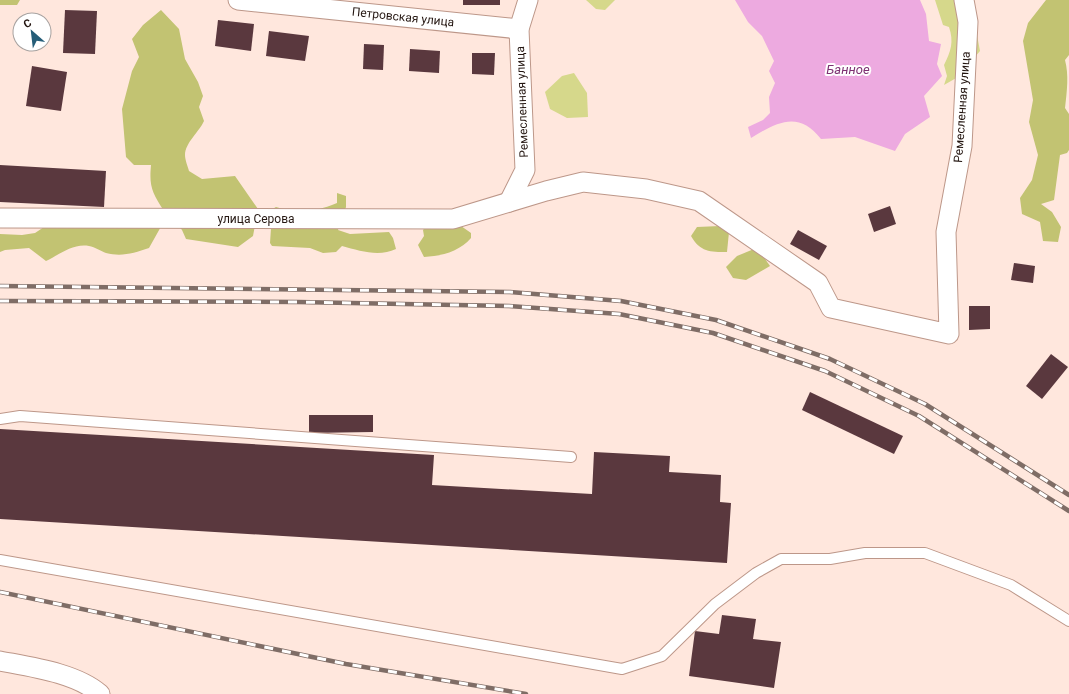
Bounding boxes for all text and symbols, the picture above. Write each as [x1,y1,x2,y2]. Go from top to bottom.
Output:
street label: Петровская улица [351,5,455,29]
north arrow [12,12,52,52]
text: С [21,16,34,31]
street label: Ремесленная улица [513,46,531,158]
street label: Ремесленная улица [951,51,973,163]
water label: Банное [826,62,870,77]
street label: улица Серова [217,212,295,226]

